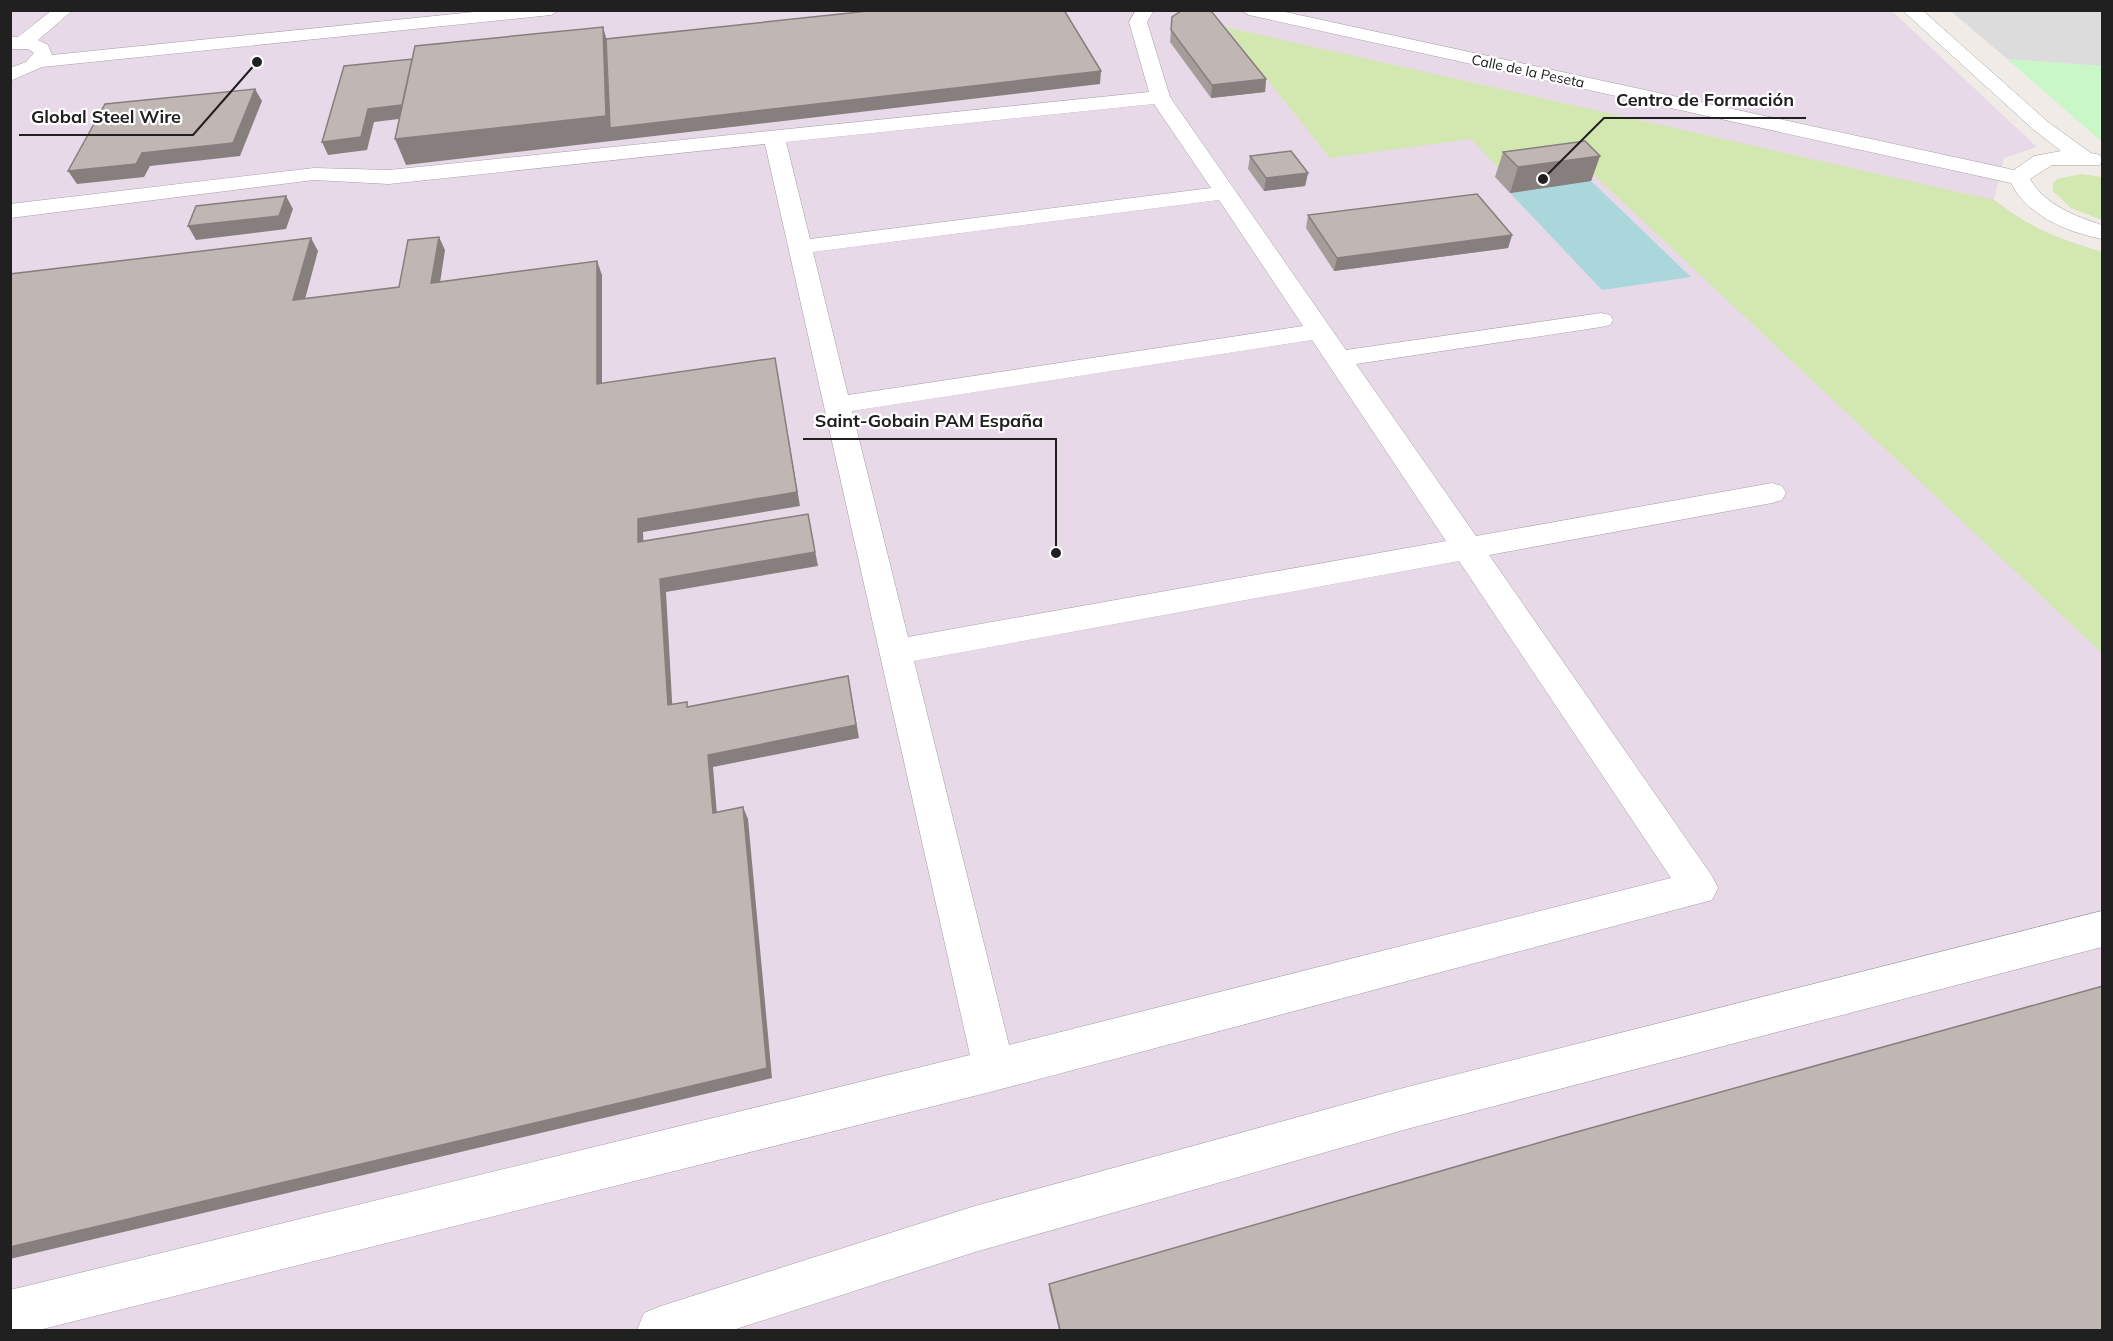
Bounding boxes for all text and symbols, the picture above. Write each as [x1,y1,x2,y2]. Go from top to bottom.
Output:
street label: Calle de la Peseta [1470,50,1586,92]
callout: Centro de Formación [1604,82,1806,118]
text: Centro de Formación [1616,88,1794,111]
callout: Global Steel Wire [19,99,193,135]
text: Global Steel Wire [31,105,181,128]
callout: Saint-Gobain PAM España [803,403,1056,439]
text: Saint-Gobain PAM España [815,409,1043,432]

